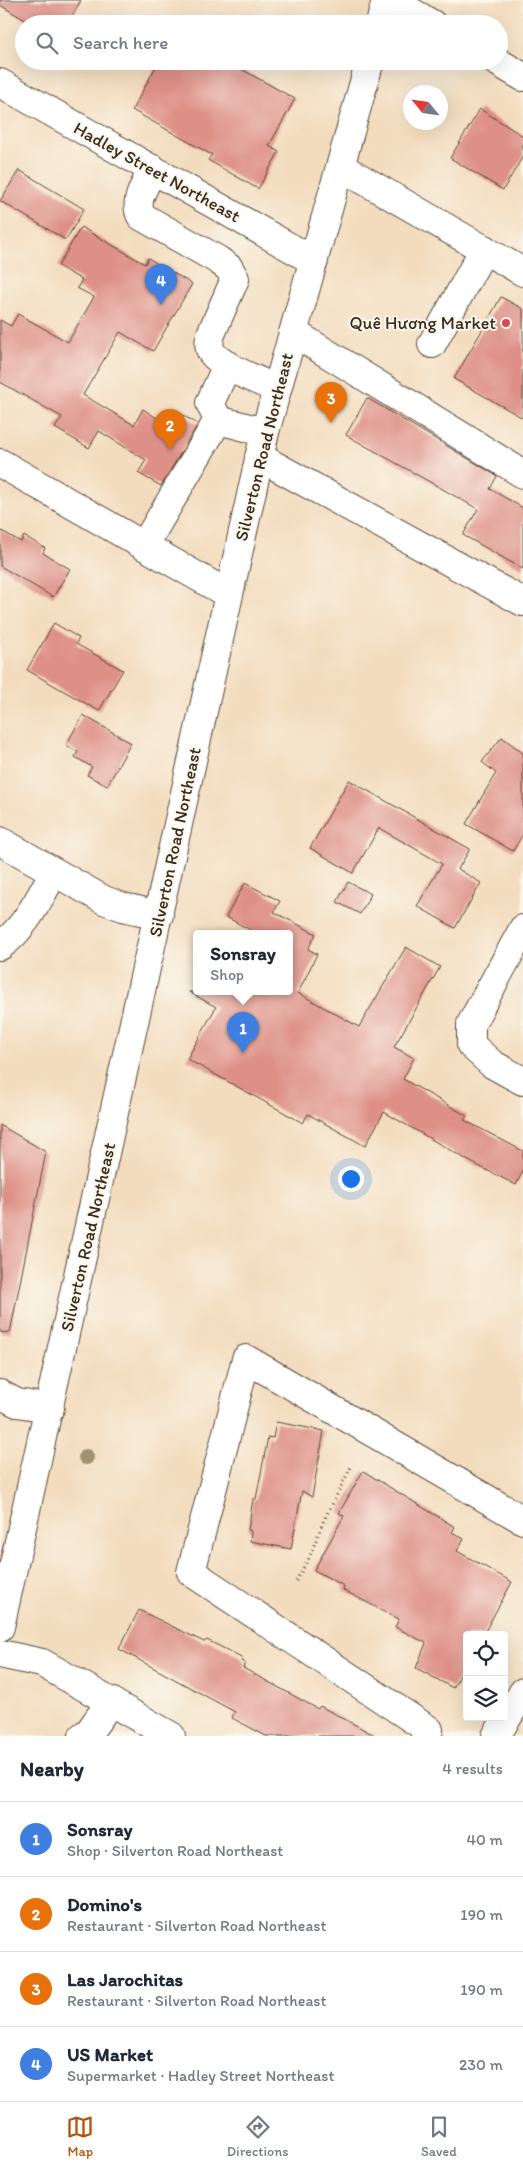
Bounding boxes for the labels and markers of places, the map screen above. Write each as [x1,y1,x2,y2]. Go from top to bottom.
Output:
pin: 4 [145,264,177,305]
place label: Quê Hương Market [349,312,496,334]
marker: Quê Hương Market [500,317,512,329]
pin: 3 [315,382,347,423]
pin: 2 [154,409,186,450]
pin: 1 [227,1012,259,1053]

